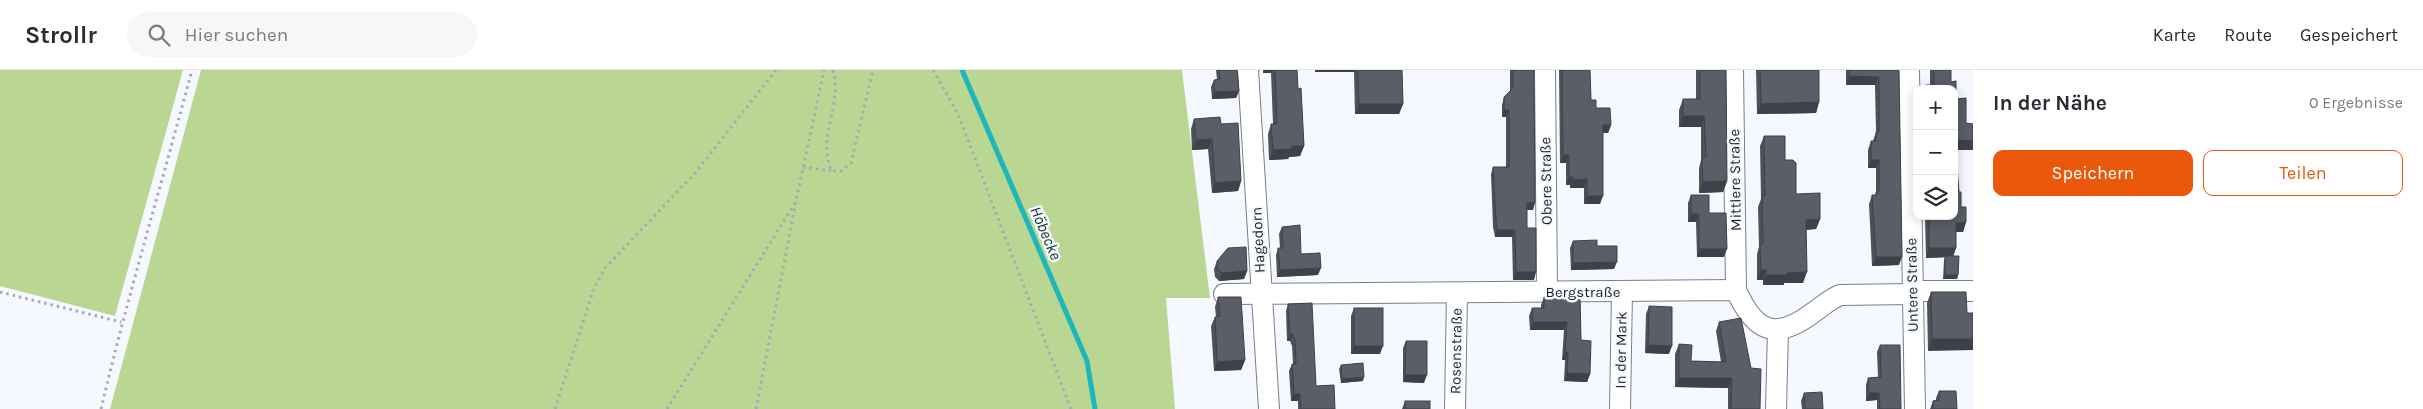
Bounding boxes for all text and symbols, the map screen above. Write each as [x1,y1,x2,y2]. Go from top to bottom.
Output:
search box [127,12,477,57]
text: Strollr [25,21,97,49]
icon: search [145,21,173,49]
text: Hier suchen [185,24,288,46]
text: Karte [2153,24,2196,46]
text: Route [2224,24,2272,46]
text: Gespeichert [2300,24,2398,46]
map controls [1913,85,1958,220]
button: + [1913,85,1958,130]
text: In der Nähe [1993,91,2107,115]
text: 0 Ergebnisse [2309,93,2403,112]
street label: Mittlere Straße [1725,129,1745,231]
button: − [1913,130,1958,175]
street label: Obere Straße [1536,137,1556,225]
button: Speichern [1993,150,2193,196]
button: Teilen [2203,150,2403,196]
button: layers [1913,175,1958,220]
water label: Höbecke [1026,203,1066,263]
street label: Hagedorn [1247,207,1269,273]
street label: Untere Straße [1902,238,1922,332]
street label: Bergstraße [1546,283,1620,301]
street label: Rosenstraße [1446,308,1466,394]
street label: In der Mark [1611,311,1631,389]

